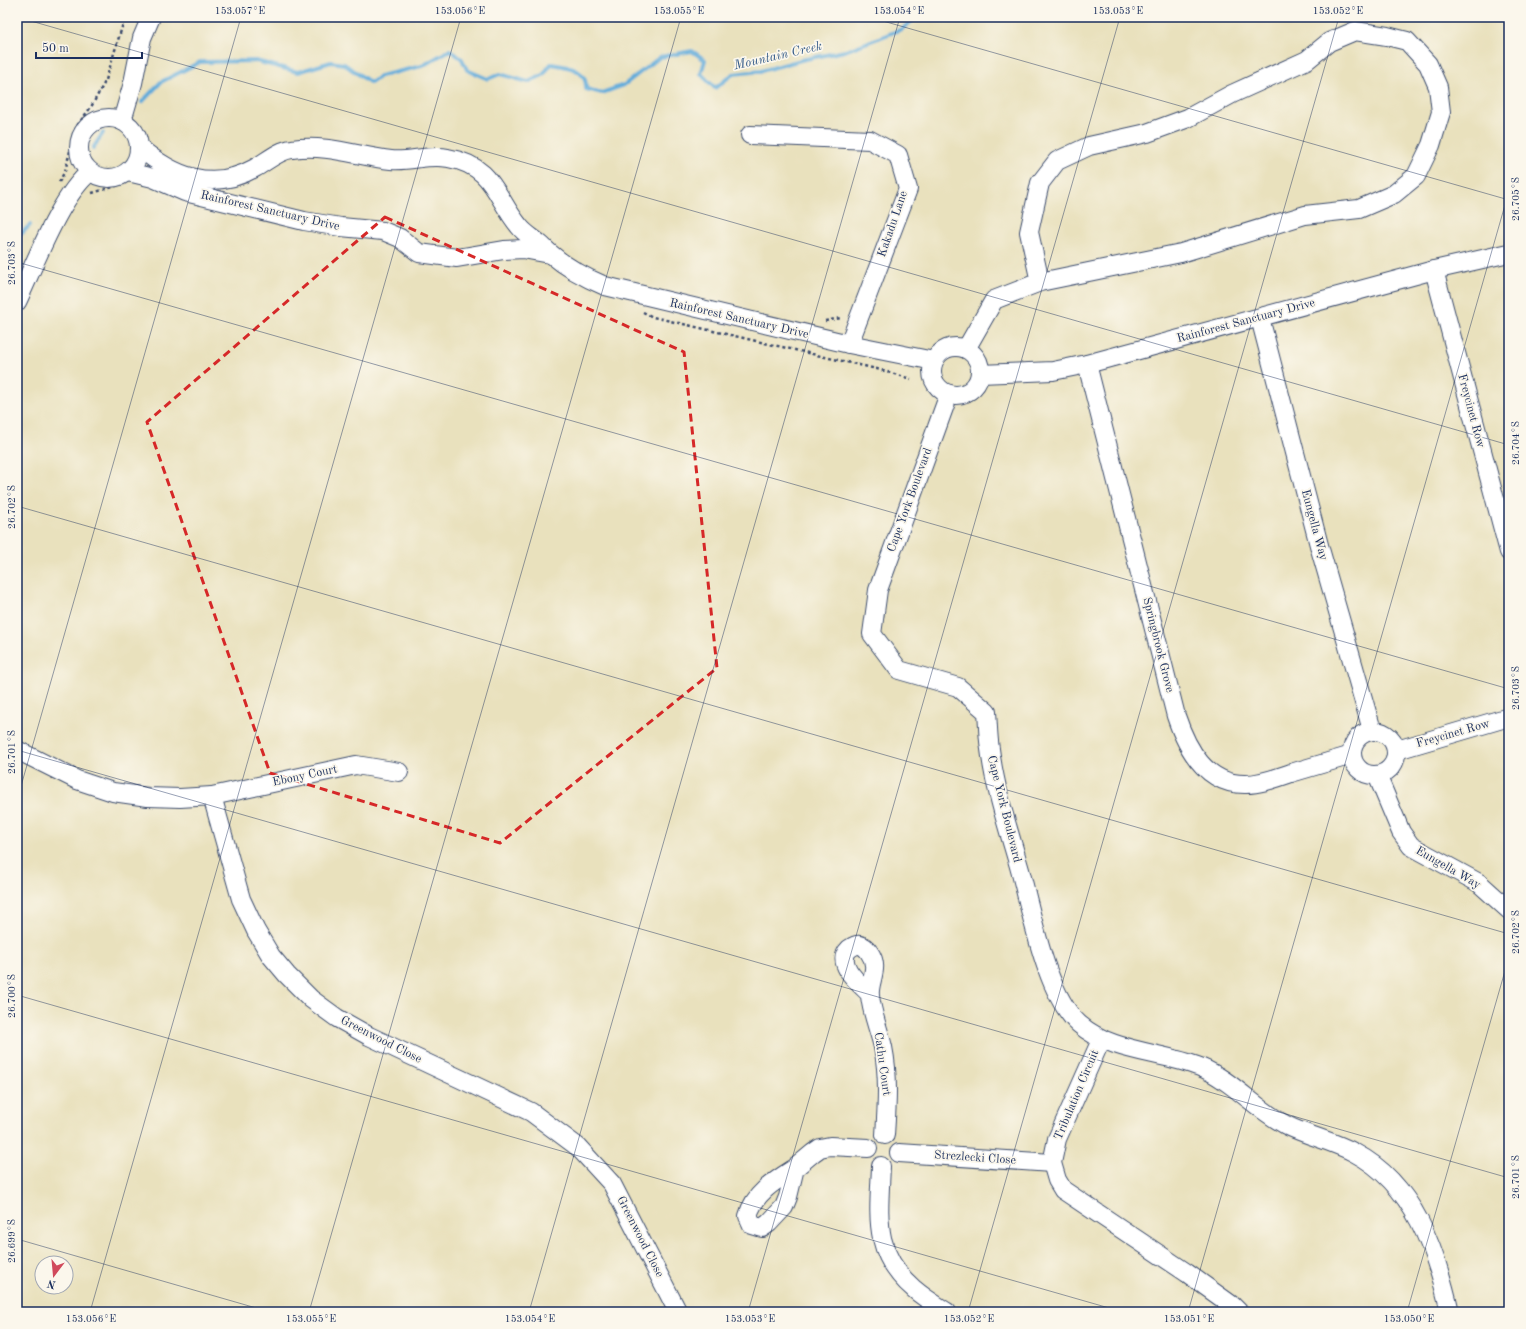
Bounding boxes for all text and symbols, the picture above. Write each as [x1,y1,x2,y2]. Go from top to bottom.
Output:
text: 153.057°E [215,6,265,16]
text: 153.056°E [435,6,485,16]
text: 153.055°E [654,6,704,16]
text: 153.054°E [874,6,924,16]
text: 153.053°E [1093,6,1143,16]
text: 153.052°E [1313,6,1363,16]
scale bar [36,34,142,60]
water label: Mountain Creek [732,39,823,73]
text: 50 m [42,42,69,55]
text: 26.705°S [1511,177,1521,221]
street label: Rainforest Sanctuary Drive [199,189,341,233]
street label: Kakadu Lane [876,189,910,259]
text: 26.703°S [7,241,17,285]
street label: Rainforest Sanctuary Drive [668,297,810,341]
street label: Rainforest Sanctuary Drive [1176,297,1317,345]
street label: Freycinet Row [1455,373,1487,450]
text: 26.704°S [1511,421,1521,465]
street label: Cape York Boulevard [886,446,934,554]
text: 26.702°S [7,485,17,529]
street label: Eungella Way [1299,488,1329,562]
street label: Springbrook Grove [1140,596,1176,694]
text: 26.703°S [1511,666,1521,710]
street label: Freycinet Row [1415,718,1492,750]
text: 26.701°S [7,730,17,774]
street label: Cape York Boulevard [985,754,1023,864]
street label: Ebony Court [271,763,339,789]
street label: Eungella Way [1413,845,1483,892]
text: 26.702°S [1511,910,1521,954]
text: 26.700°S [7,974,17,1018]
street label: Greenwood Close [338,1014,424,1066]
street label: Cathu Court [872,1031,892,1097]
street label: Tribulation Circuit [1053,1048,1101,1142]
street label: Strezlecki Close [934,1149,1017,1167]
text: 26.701°S [1511,1155,1521,1199]
street label: Greenwood Close [614,1194,666,1280]
text: 26.699°S [7,1219,17,1263]
north arrow [34,1255,74,1295]
text: N [46,1277,57,1290]
text: 153.056°E [66,1314,116,1324]
text: 153.055°E [286,1314,336,1324]
text: 153.054°E [505,1314,555,1324]
text: 153.053°E [725,1314,775,1324]
text: 153.052°E [944,1314,994,1324]
text: 153.051°E [1164,1314,1214,1324]
text: 153.050°E [1384,1314,1434,1324]

